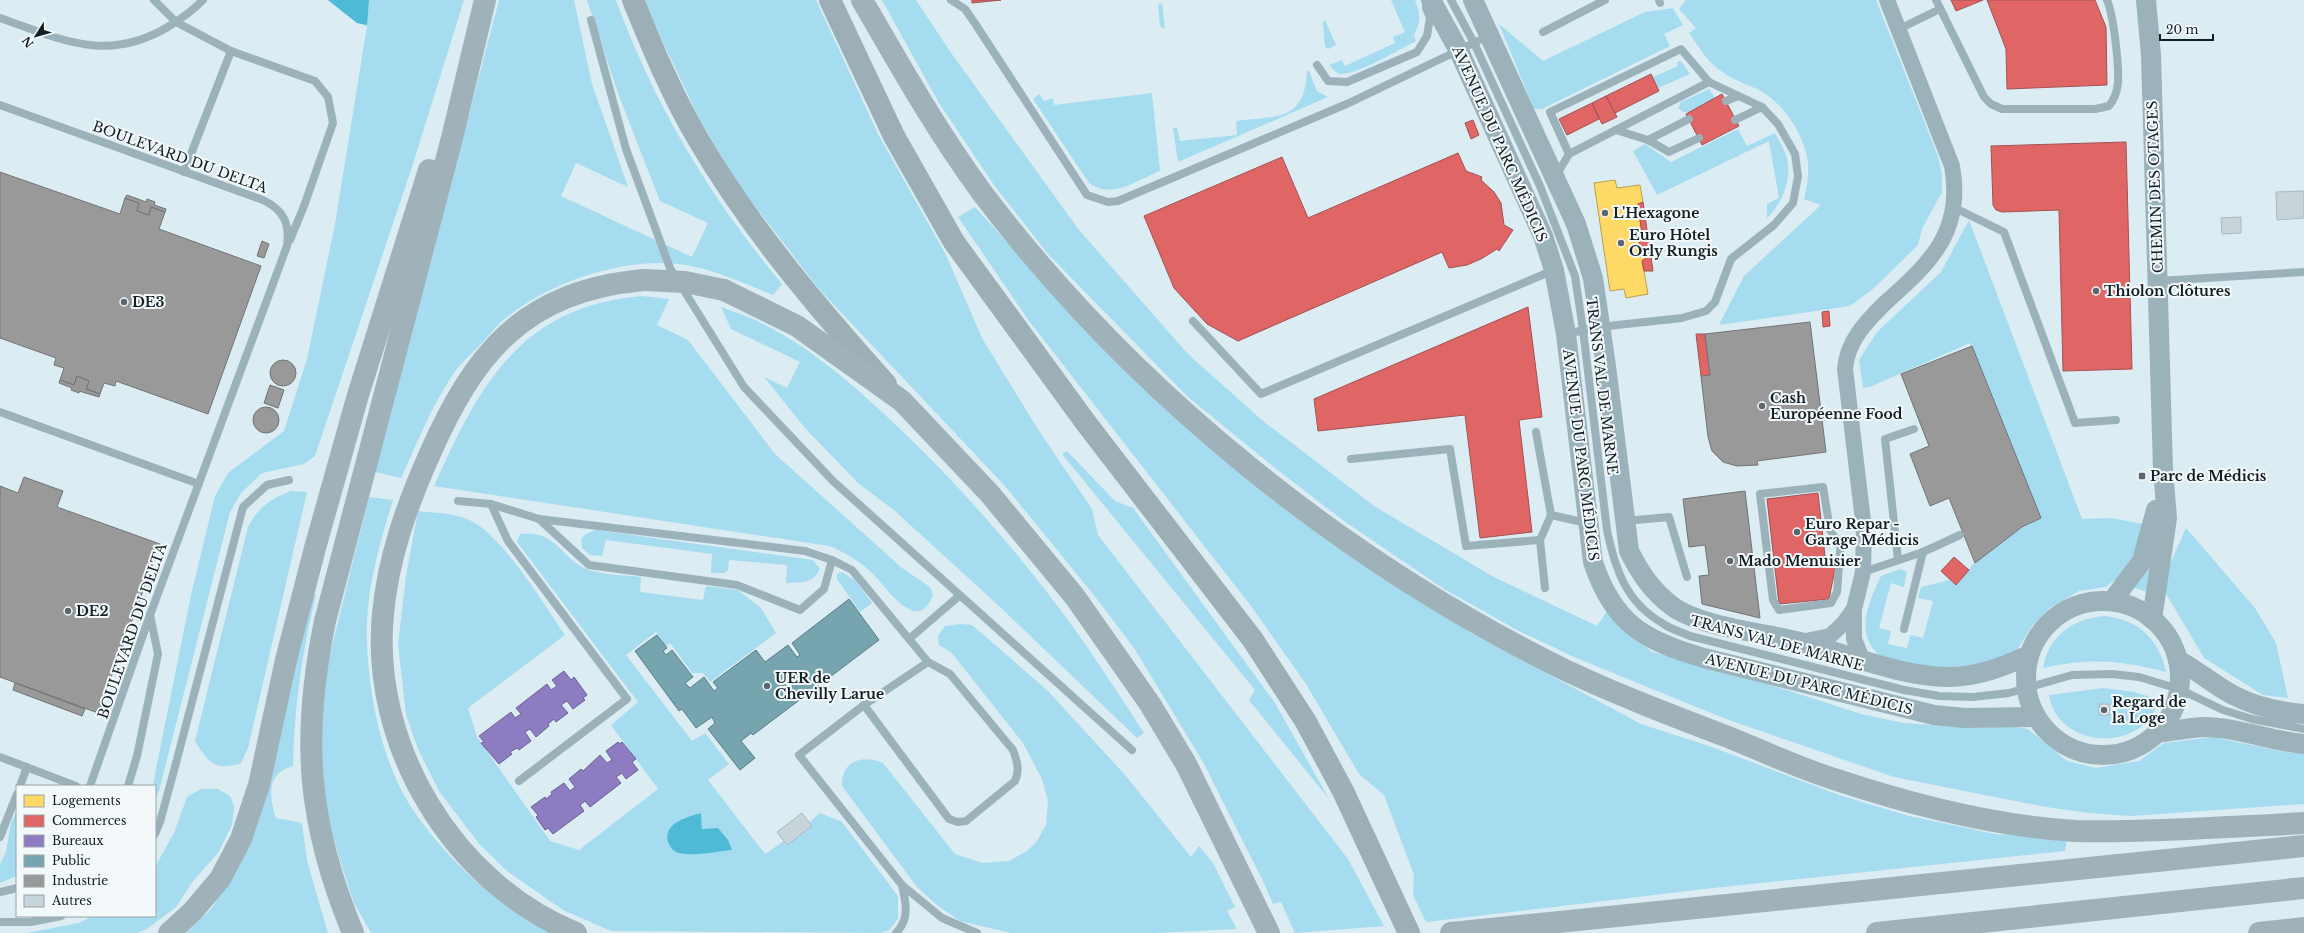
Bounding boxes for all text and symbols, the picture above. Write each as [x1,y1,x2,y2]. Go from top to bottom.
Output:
north arrow [16,16,56,56]
scale bar [2160,16,2213,42]
text: 20 m [2166,22,2198,37]
text: N [19,33,37,50]
street label: AVENUE DU PARC MÉDICIS [1448,42,1552,245]
street label: CHEMIN DES OTAGES [2143,100,2167,274]
street label: BOULEVARD DU DELTA [90,117,270,197]
place label: L'Hexagone [1613,204,1699,222]
marker: L'Hexagone [1600,208,1610,218]
place label: Euro Hôtel Orly Rungis [1629,226,1718,260]
marker: Euro Hôtel Orly Rungis [1616,238,1626,248]
place label: Thiolon Clôtures [2104,282,2231,300]
marker: Thiolon Clôtures [2091,286,2101,296]
place label: DE3 [132,293,164,311]
street label: TRANS VAL DE MARNE [1582,296,1622,476]
marker: DE3 [119,297,129,307]
street label: AVENUE DU PARC MÉDICIS [1559,347,1603,562]
place label: Cash Européenne Food [1770,389,1903,423]
marker: Cash Européenne Food [1757,401,1767,411]
place label: Parc de Médicis [2150,467,2267,485]
marker: Parc de Médicis [2137,471,2147,481]
place label: Euro Repar - Garage Médicis [1805,515,1919,549]
marker: Euro Repar - Garage Médicis [1792,527,1802,537]
street label: BOULEVARD DU DELTA [93,541,171,721]
place label: Mado Menuisier [1738,552,1861,570]
marker: Mado Menuisier [1725,556,1735,566]
place label: DE2 [76,602,109,620]
marker: DE2 [63,606,73,616]
street label: TRANS VAL DE MARNE [1688,611,1866,675]
street label: AVENUE DU PARC MÉDICIS [1702,649,1915,719]
place label: UER de Chevilly Larue [775,669,884,703]
marker: UER de Chevilly Larue [762,681,772,691]
place label: Regard de la Loge [2112,693,2186,727]
marker: Regard de la Loge [2099,705,2109,715]
legend [16,785,156,917]
text: Logements [52,793,121,808]
text: Commerces [52,813,126,828]
text: Bureaux [52,833,104,848]
text: Public [52,853,91,868]
text: Industrie [52,873,108,888]
text: Autres [51,893,92,908]

